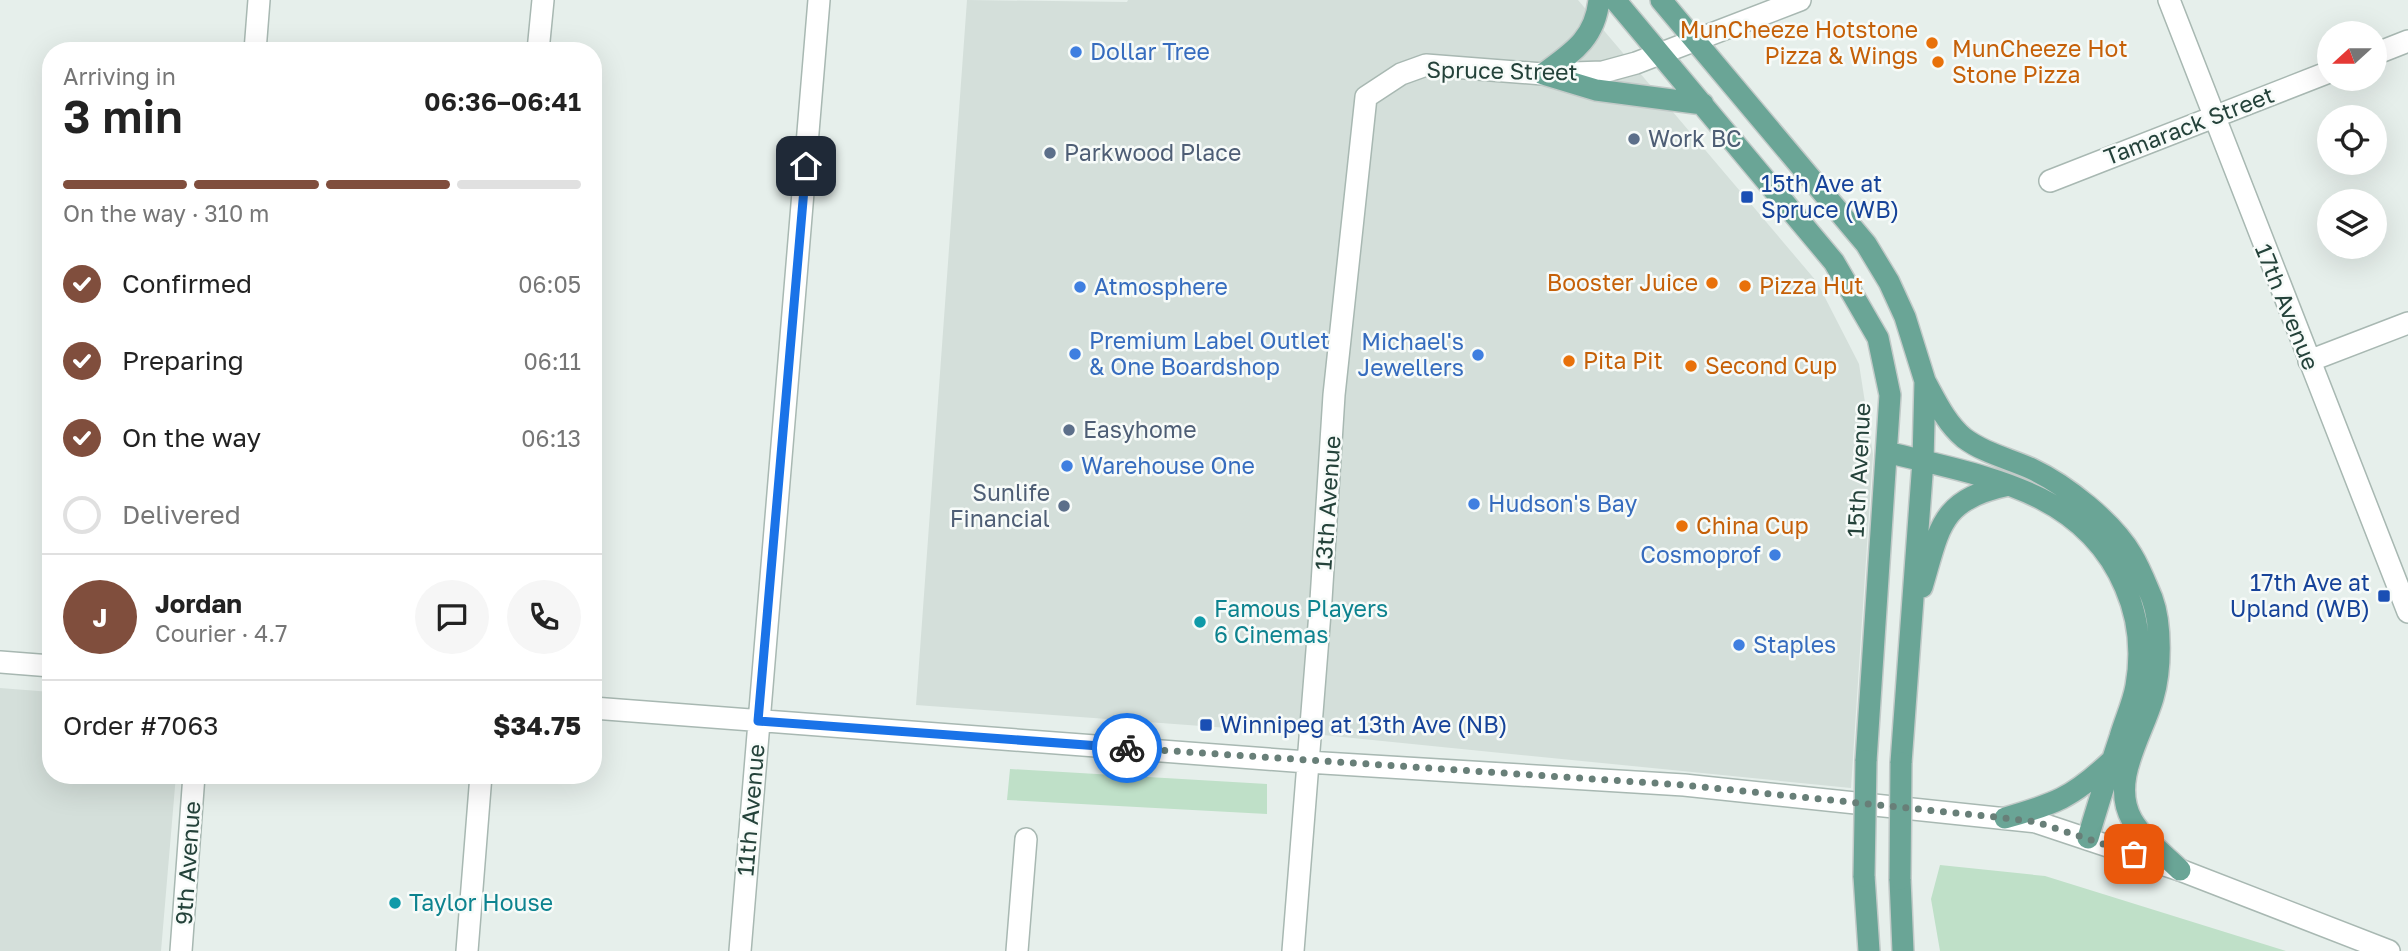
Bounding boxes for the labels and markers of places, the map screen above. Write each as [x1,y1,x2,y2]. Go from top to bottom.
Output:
place label: MunCheeze Hotstone Pizza & Wings [1680,15,1918,69]
place label: MunCheeze Hot Stone Pizza [1952,34,2128,88]
marker: MunCheeze Hotstone Pizza & Wings [1924,35,1940,51]
place label: Dollar Tree [1090,37,1210,65]
marker: Dollar Tree [1068,44,1084,60]
marker: MunCheeze Hot Stone Pizza [1930,54,1946,70]
place label: Work BC [1648,124,1742,152]
marker: Work BC [1626,131,1642,147]
pin [776,136,836,196]
place label: Parkwood Place [1064,138,1241,166]
marker: Parkwood Place [1042,145,1058,161]
place label: 15th Ave at Spruce (WB) [1761,169,1899,223]
marker: 15th Ave at Spruce (WB) [1739,189,1755,205]
place label: Booster Juice [1547,268,1698,296]
place label: Pizza Hut [1759,271,1863,299]
place label: Atmosphere [1094,272,1228,300]
marker: Booster Juice [1704,275,1720,291]
marker: Pizza Hut [1737,278,1753,294]
marker: Atmosphere [1072,279,1088,295]
place label: Premium Label Outlet & One Boardshop [1089,326,1329,380]
place label: Michael's Jewellers [1357,327,1464,381]
marker: Premium Label Outlet & One Boardshop [1067,346,1083,362]
place label: Pita Pit [1583,346,1663,374]
marker: Michael's Jewellers [1470,347,1486,363]
place label: Second Cup [1705,351,1837,379]
marker: Pita Pit [1561,353,1577,369]
marker: Second Cup [1683,358,1699,374]
place label: Easyhome [1083,415,1197,443]
marker: Easyhome [1061,422,1077,438]
place label: Warehouse One [1081,451,1255,479]
marker: Warehouse One [1059,458,1075,474]
place label: Sunlife Financial [950,478,1050,532]
place label: Hudson's Bay [1488,489,1637,517]
marker: Hudson's Bay [1466,496,1482,512]
marker: Sunlife Financial [1056,498,1072,514]
place label: China Cup [1696,511,1809,539]
marker: China Cup [1674,518,1690,534]
place label: Cosmoprof [1640,540,1761,568]
marker: Cosmoprof [1767,547,1783,563]
place label: 17th Ave at Upland (WB) [2230,568,2370,622]
marker: 17th Ave at Upland (WB) [2376,588,2392,604]
place label: Famous Players 6 Cinemas [1214,594,1388,648]
marker: Famous Players 6 Cinemas [1192,614,1208,630]
place label: Staples [1753,630,1836,658]
marker: Staples [1731,637,1747,653]
place label: Winnipeg at 13th Ave (NB) [1220,710,1507,738]
marker: Winnipeg at 13th Ave (NB) [1198,717,1214,733]
pin [2104,824,2164,884]
place label: Taylor House [409,888,553,916]
marker: Taylor House [387,895,403,911]

